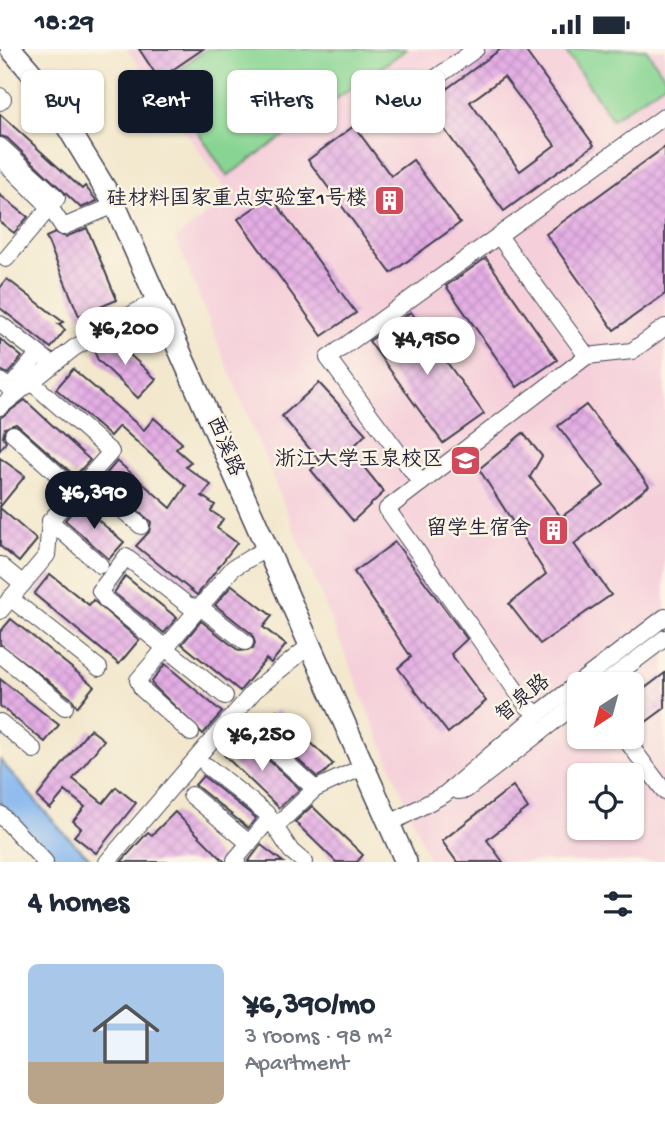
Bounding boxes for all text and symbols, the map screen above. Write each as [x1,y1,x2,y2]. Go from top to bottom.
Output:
text: 18:29 [35,9,94,40]
chip: Buy [21,70,104,133]
chip: Rent [118,70,213,133]
chip: Filters [227,70,337,133]
chip: New [351,70,445,133]
building icon: 硅材料国家重点实验室1号楼 [373,183,407,217]
place label: 硅材料国家重点实验室1号楼 [107,186,367,213]
pin: ¥6,200 [68,307,182,367]
text: ¥6,200 [92,316,158,343]
pin: ¥4,950 [370,317,484,377]
text: ¥4,950 [394,326,460,353]
street label: 西溪路 [199,412,249,481]
school or university icon: 浙江大学玉泉校区 [449,444,483,478]
place label: 浙江大学玉泉校区 [275,447,443,474]
pin: ¥6,390 [37,471,151,531]
text: ¥6,390 [61,480,127,507]
building icon: 留学生宿舍 [537,513,571,547]
place label: 留学生宿舍 [426,516,531,543]
street label: 智泉路 [490,669,556,730]
north arrow [567,672,644,749]
map controls [567,672,644,840]
pin: ¥6,250 [205,713,319,773]
text: ¥6,250 [229,722,295,749]
button: locate [567,763,644,840]
icon: filters [599,885,637,923]
text: 4 homes [28,887,129,922]
text: ¥6,390/mo [245,989,375,1024]
icon: home [84,992,168,1076]
text: 3 rooms · 98 m² [245,1024,392,1051]
text: Apartment [245,1051,349,1078]

